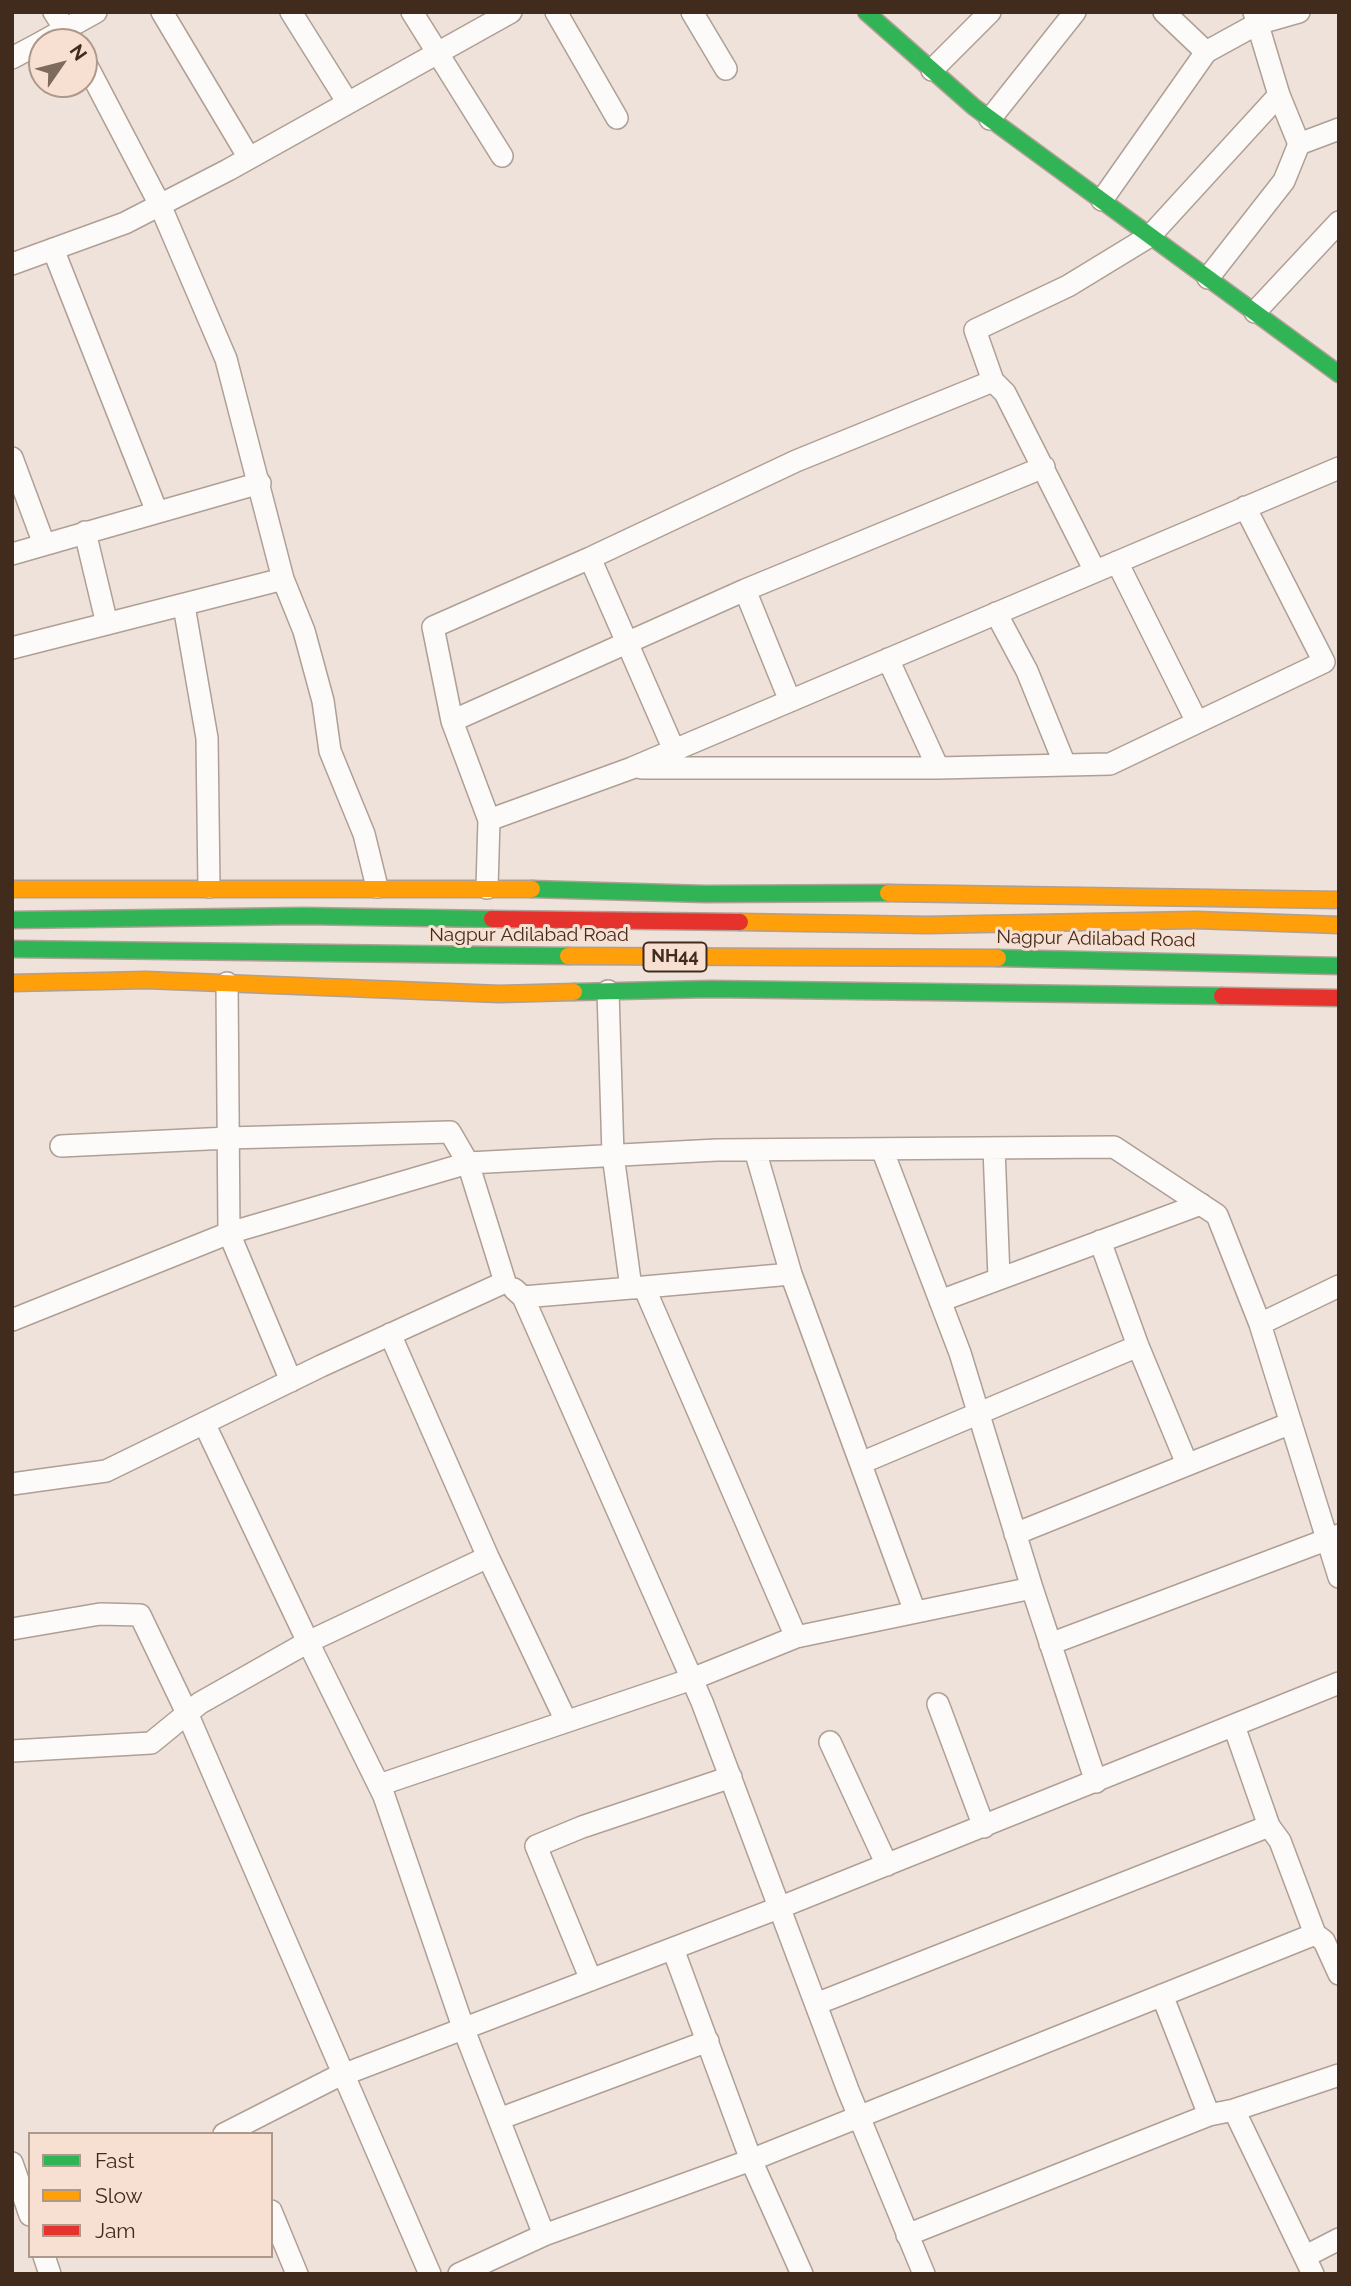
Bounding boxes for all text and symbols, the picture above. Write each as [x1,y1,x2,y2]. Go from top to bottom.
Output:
north arrow [28,28,98,98]
text: N [65,40,92,64]
street label: Nagpur Adilabad Road [429,924,629,946]
street label: Nagpur Adilabad Road [996,926,1196,952]
road number: NH44 [644,942,706,972]
legend [28,2132,273,2258]
text: Fast [95,2148,135,2173]
text: Slow [95,2183,143,2208]
text: Jam [95,2218,136,2243]

